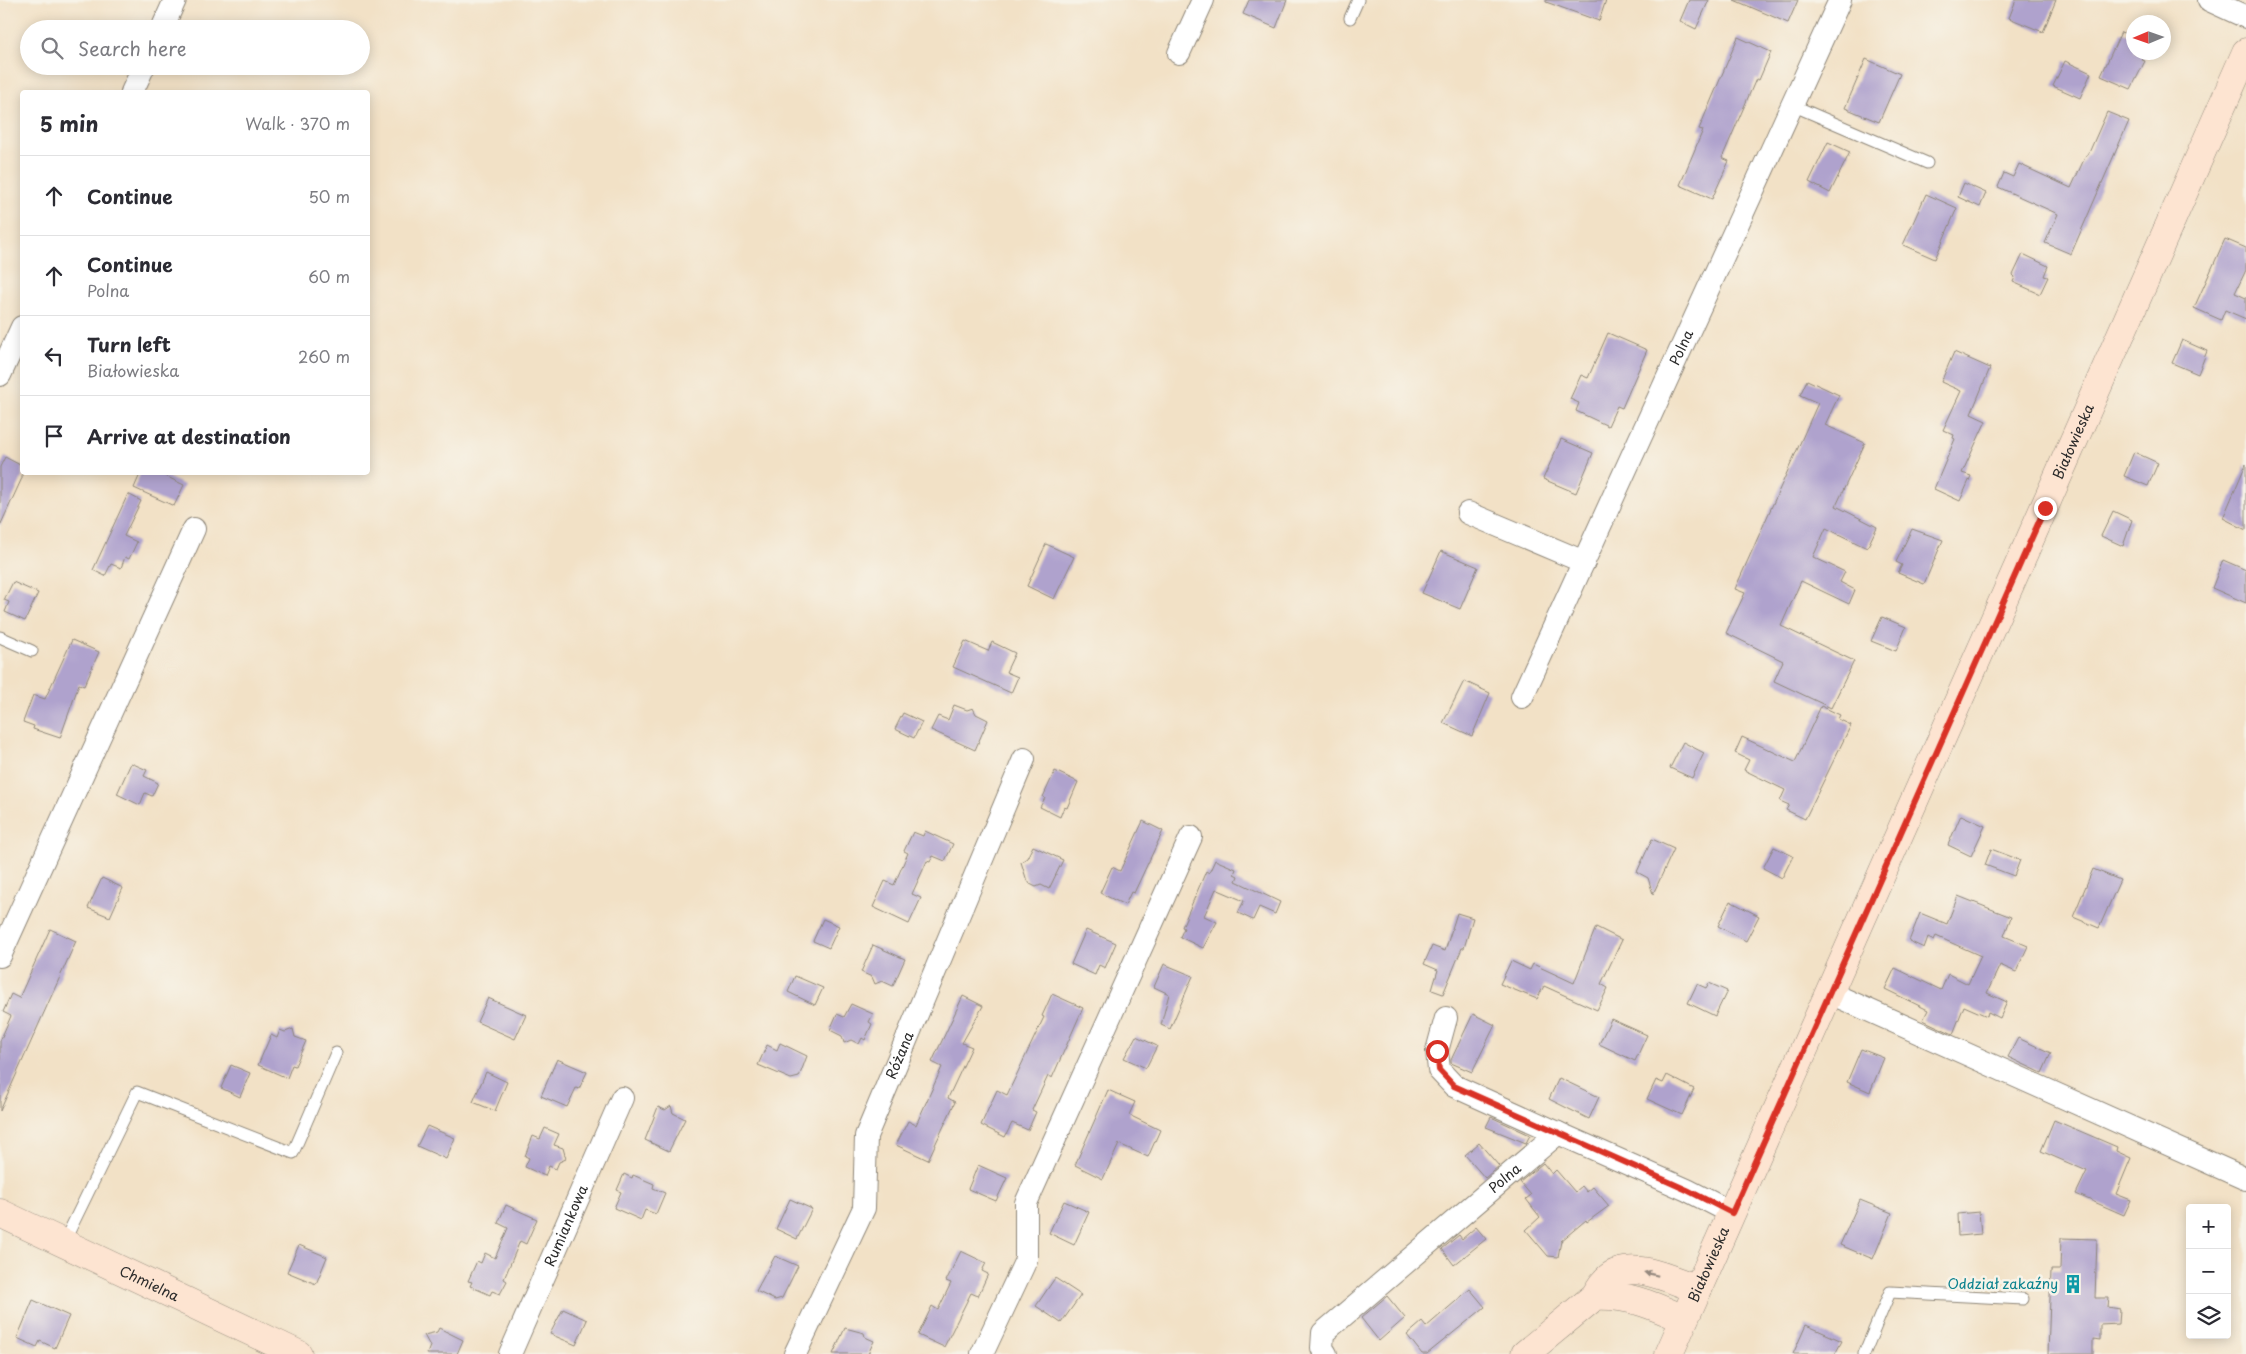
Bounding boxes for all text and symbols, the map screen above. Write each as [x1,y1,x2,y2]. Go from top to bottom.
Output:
north arrow [2126,15,2171,60]
search box [20,20,370,75]
icon: search [38,34,66,62]
text: Search here [78,34,187,62]
text: 5 min [40,107,98,139]
text: Walk · 370 m [245,111,350,135]
icon: ahead [40,182,68,210]
text: Continue [87,182,173,210]
text: 50 m [309,184,350,208]
text: Continue [87,250,173,278]
icon: ahead [40,262,68,290]
text: 60 m [308,264,350,288]
text: Polna [87,278,129,302]
street label: Polna [1664,326,1698,369]
text: Turn left [87,330,171,358]
icon: left [40,342,68,370]
text: 260 m [298,344,350,368]
text: Białowieska [87,358,179,382]
street label: Białowieska [2047,400,2099,483]
icon: arrive [40,422,68,450]
text: Arrive at destination [87,422,291,450]
route end [2034,497,2057,520]
street label: Różana [880,1028,919,1082]
route start [1426,1040,1449,1063]
street label: Polna [1484,1158,1526,1198]
street label: Rumiankowa [539,1181,593,1270]
map controls [2186,1204,2231,1339]
button: + [2186,1204,2231,1249]
street label: Białowieska [1682,1223,1734,1305]
button: − [2186,1249,2231,1294]
street label: Chmielna [116,1260,183,1306]
one-way arrow [1644,1270,1659,1278]
place label: Oddział zakaźny [1947,1273,2058,1294]
building icon: Oddział zakaźny [2062,1273,2084,1295]
button: layers [2186,1294,2231,1339]

